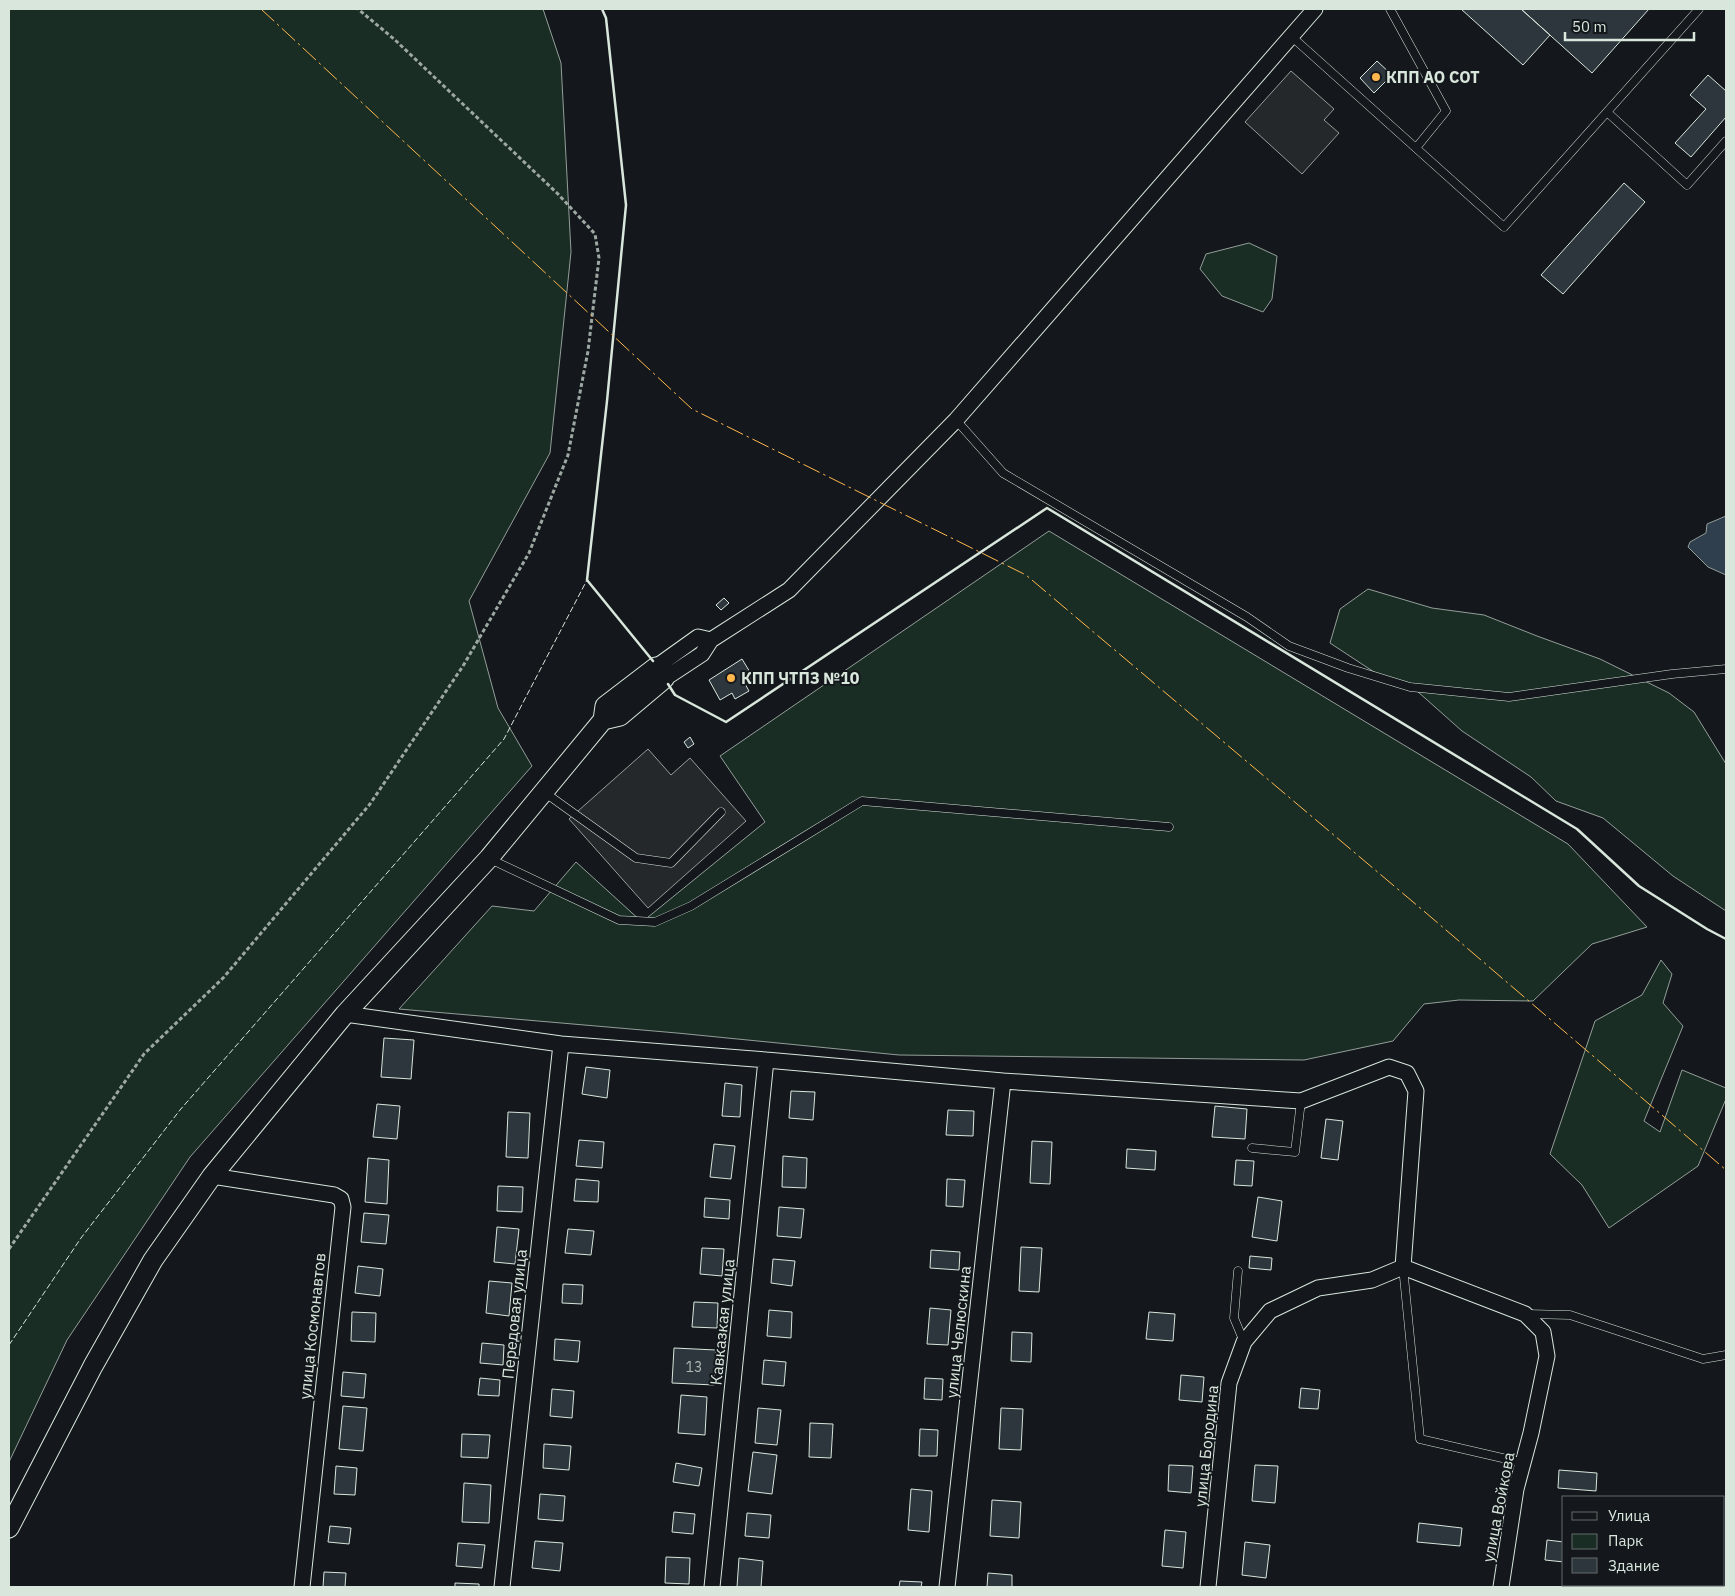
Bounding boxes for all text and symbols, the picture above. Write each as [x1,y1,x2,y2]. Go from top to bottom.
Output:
scale bar [1565,10,1694,42]
text: 50 m [1572,17,1607,36]
place label: КПП АО СОТ [1386,67,1480,87]
marker: КПП АО СОТ [1370,71,1382,83]
place label: КПП ЧТПЗ №10 [741,668,860,688]
marker: КПП ЧТПЗ №10 [725,672,737,684]
street label: Передовая улица [497,1248,531,1380]
street label: улица Космонавтов [294,1252,330,1400]
street label: Кавказкая улица [705,1257,739,1386]
street label: улица Челюскина [941,1264,975,1399]
house number: 13 [686,1358,702,1376]
street label: улица Бородина [1190,1384,1222,1508]
street label: улица Войкова [1478,1450,1519,1564]
legend [1562,1496,1725,1586]
text: Улица [1608,1506,1650,1525]
text: Парк [1608,1531,1643,1550]
text: Здание [1608,1556,1660,1575]

